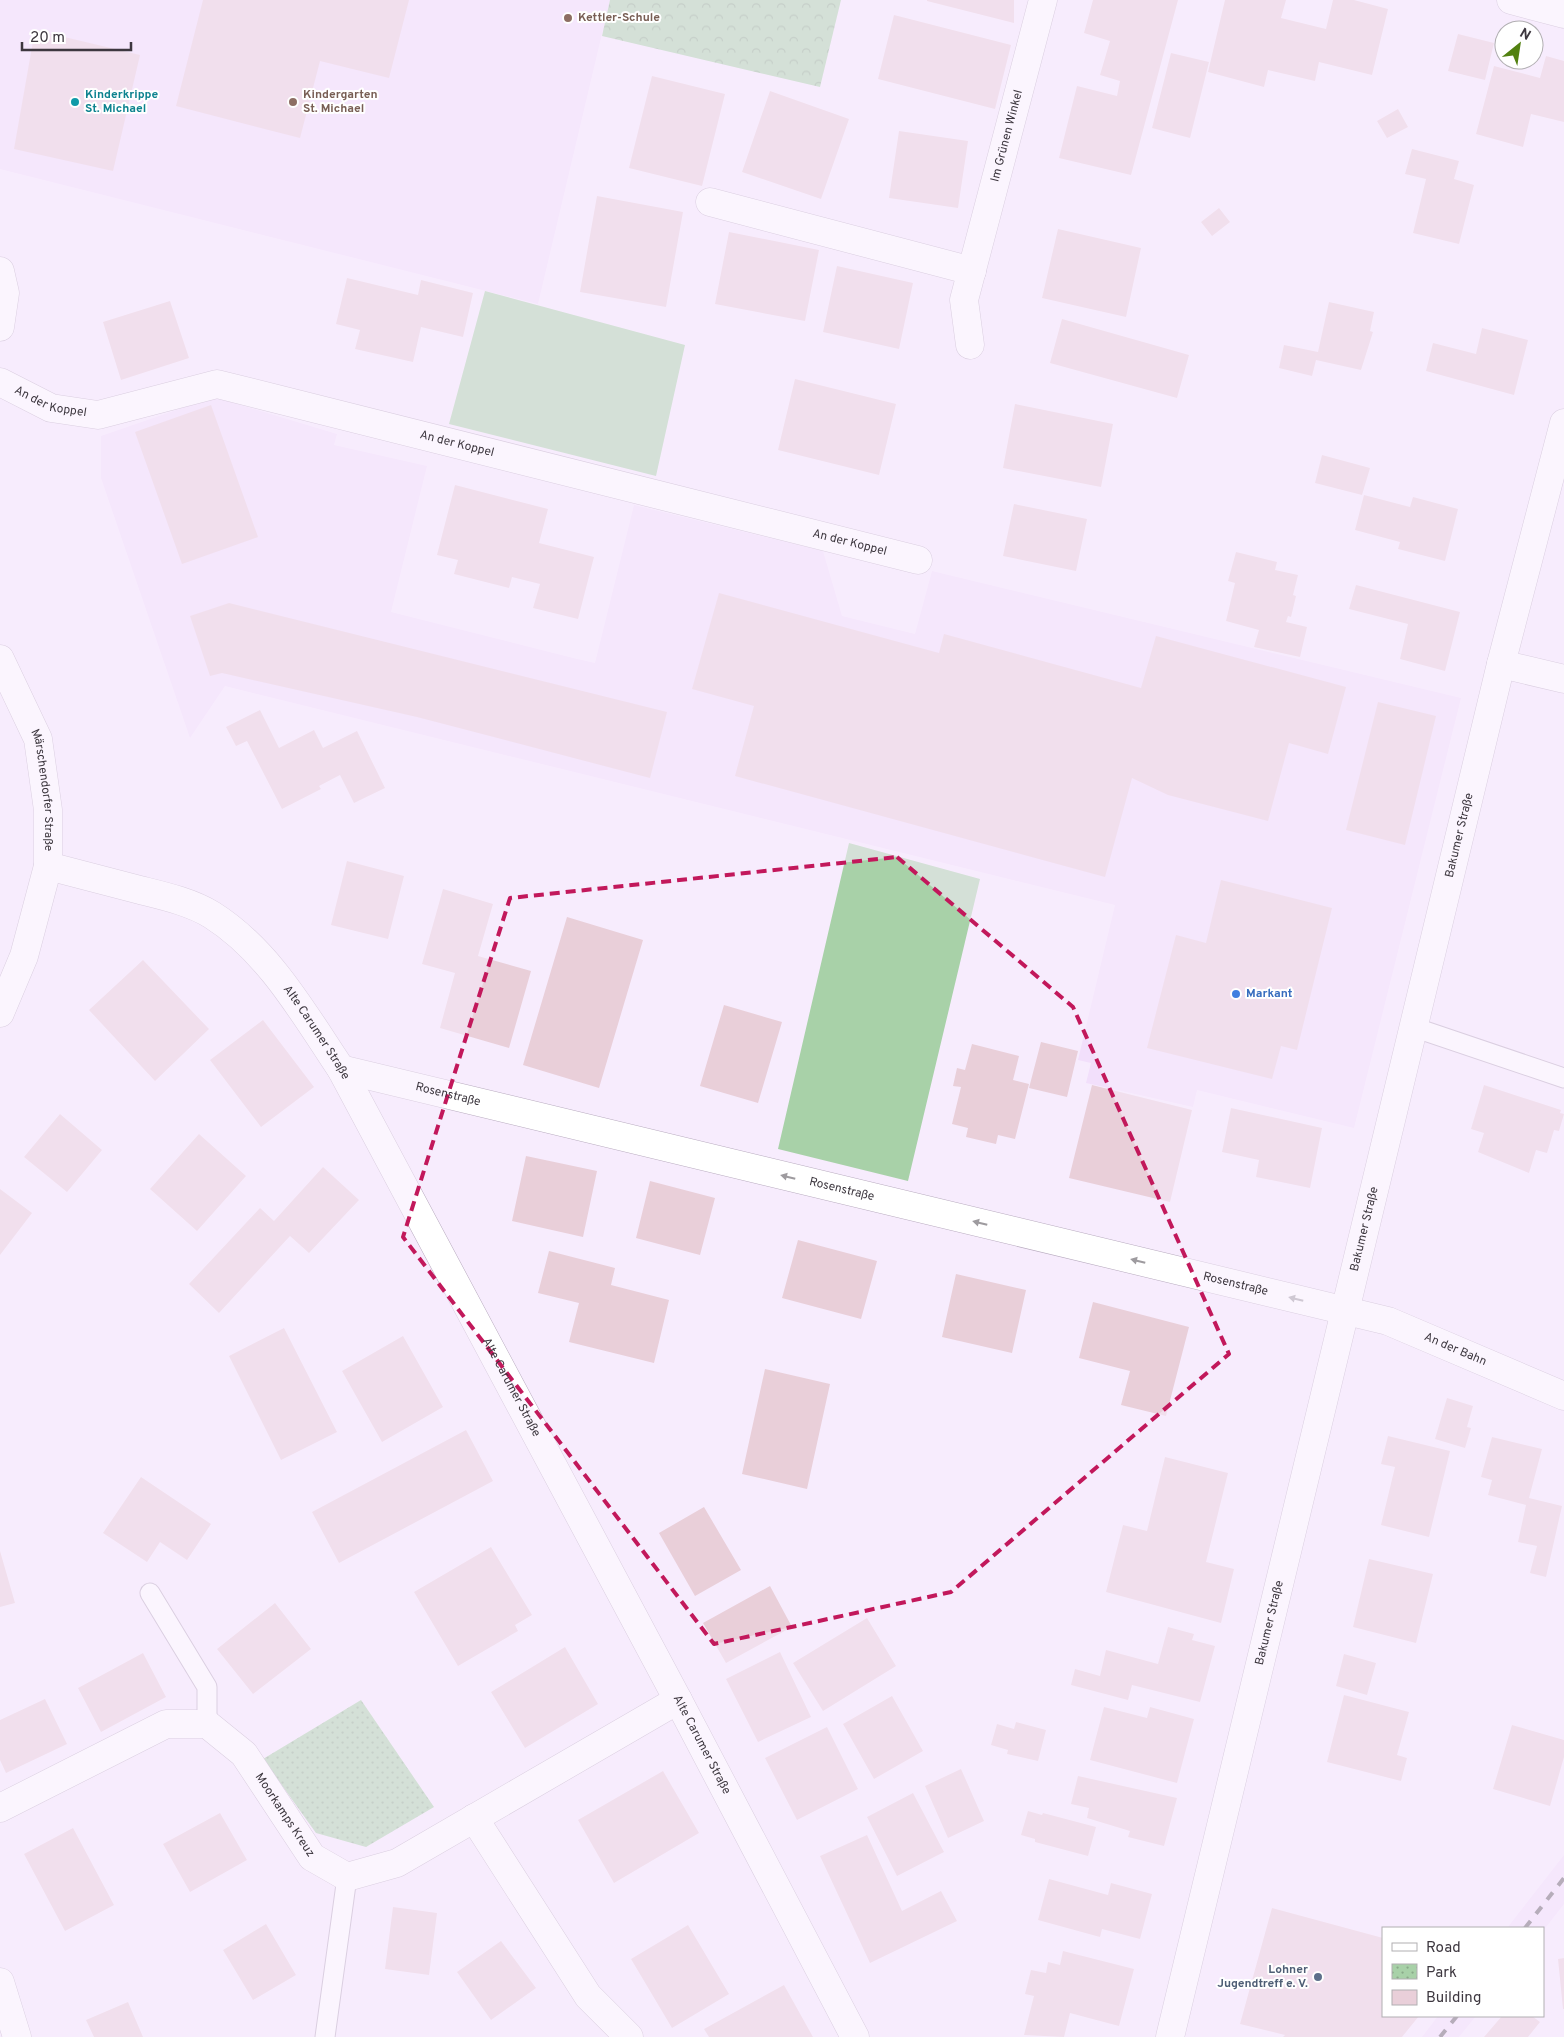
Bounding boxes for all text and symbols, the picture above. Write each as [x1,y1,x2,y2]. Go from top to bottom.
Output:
place label: Kettler-Schule [578,10,660,26]
marker: Kettler-Schule [562,12,574,24]
scale bar [22,20,131,52]
north arrow [1494,20,1544,70]
text: N [1516,25,1533,45]
text: 20 m [30,29,65,48]
place label: Kinderkrippe St. Michael [85,87,159,117]
place label: Kindergarten St. Michael [303,87,378,117]
street label: Im Grünen Winkel [987,88,1027,184]
marker: Kinderkrippe St. Michael [69,96,81,108]
marker: Kindergarten St. Michael [287,96,299,108]
street label: An der Koppel [11,383,88,421]
street label: An der Koppel [418,427,496,461]
street label: An der Koppel [811,526,889,560]
street label: Märschendorfer Straße [26,726,56,851]
street label: Bakumer Straße [1442,791,1478,879]
street label: Alte Carumer Straße [279,982,353,1082]
place label: Markant [1246,986,1293,1002]
marker: Markant [1230,988,1242,1000]
street label: Rosenstraße [414,1079,482,1110]
one-way arrow [780,1172,795,1180]
street label: Rosenstraße [807,1174,876,1205]
street label: Bakumer Straße [1347,1185,1383,1273]
one-way arrow [972,1219,987,1227]
one-way arrow [1130,1257,1145,1265]
street label: Rosenstraße [1201,1269,1270,1300]
one-way arrow [1288,1295,1303,1303]
street label: An der Bahn [1421,1329,1489,1370]
street label: Alte Carumer Straße [478,1335,544,1440]
street label: Bakumer Straße [1252,1579,1288,1667]
street label: Alte Carumer Straße [669,1692,734,1797]
street label: Moorkamps Kreuz [251,1770,318,1860]
legend [1382,1927,1544,2017]
text: Road [1426,1939,1461,1958]
place label: Lohner Jugendtreff e. V. [1217,1962,1308,1992]
text: Park [1426,1964,1457,1983]
marker: Lohner Jugendtreff e. V. [1312,1971,1324,1983]
text: Building [1426,1989,1481,2008]

